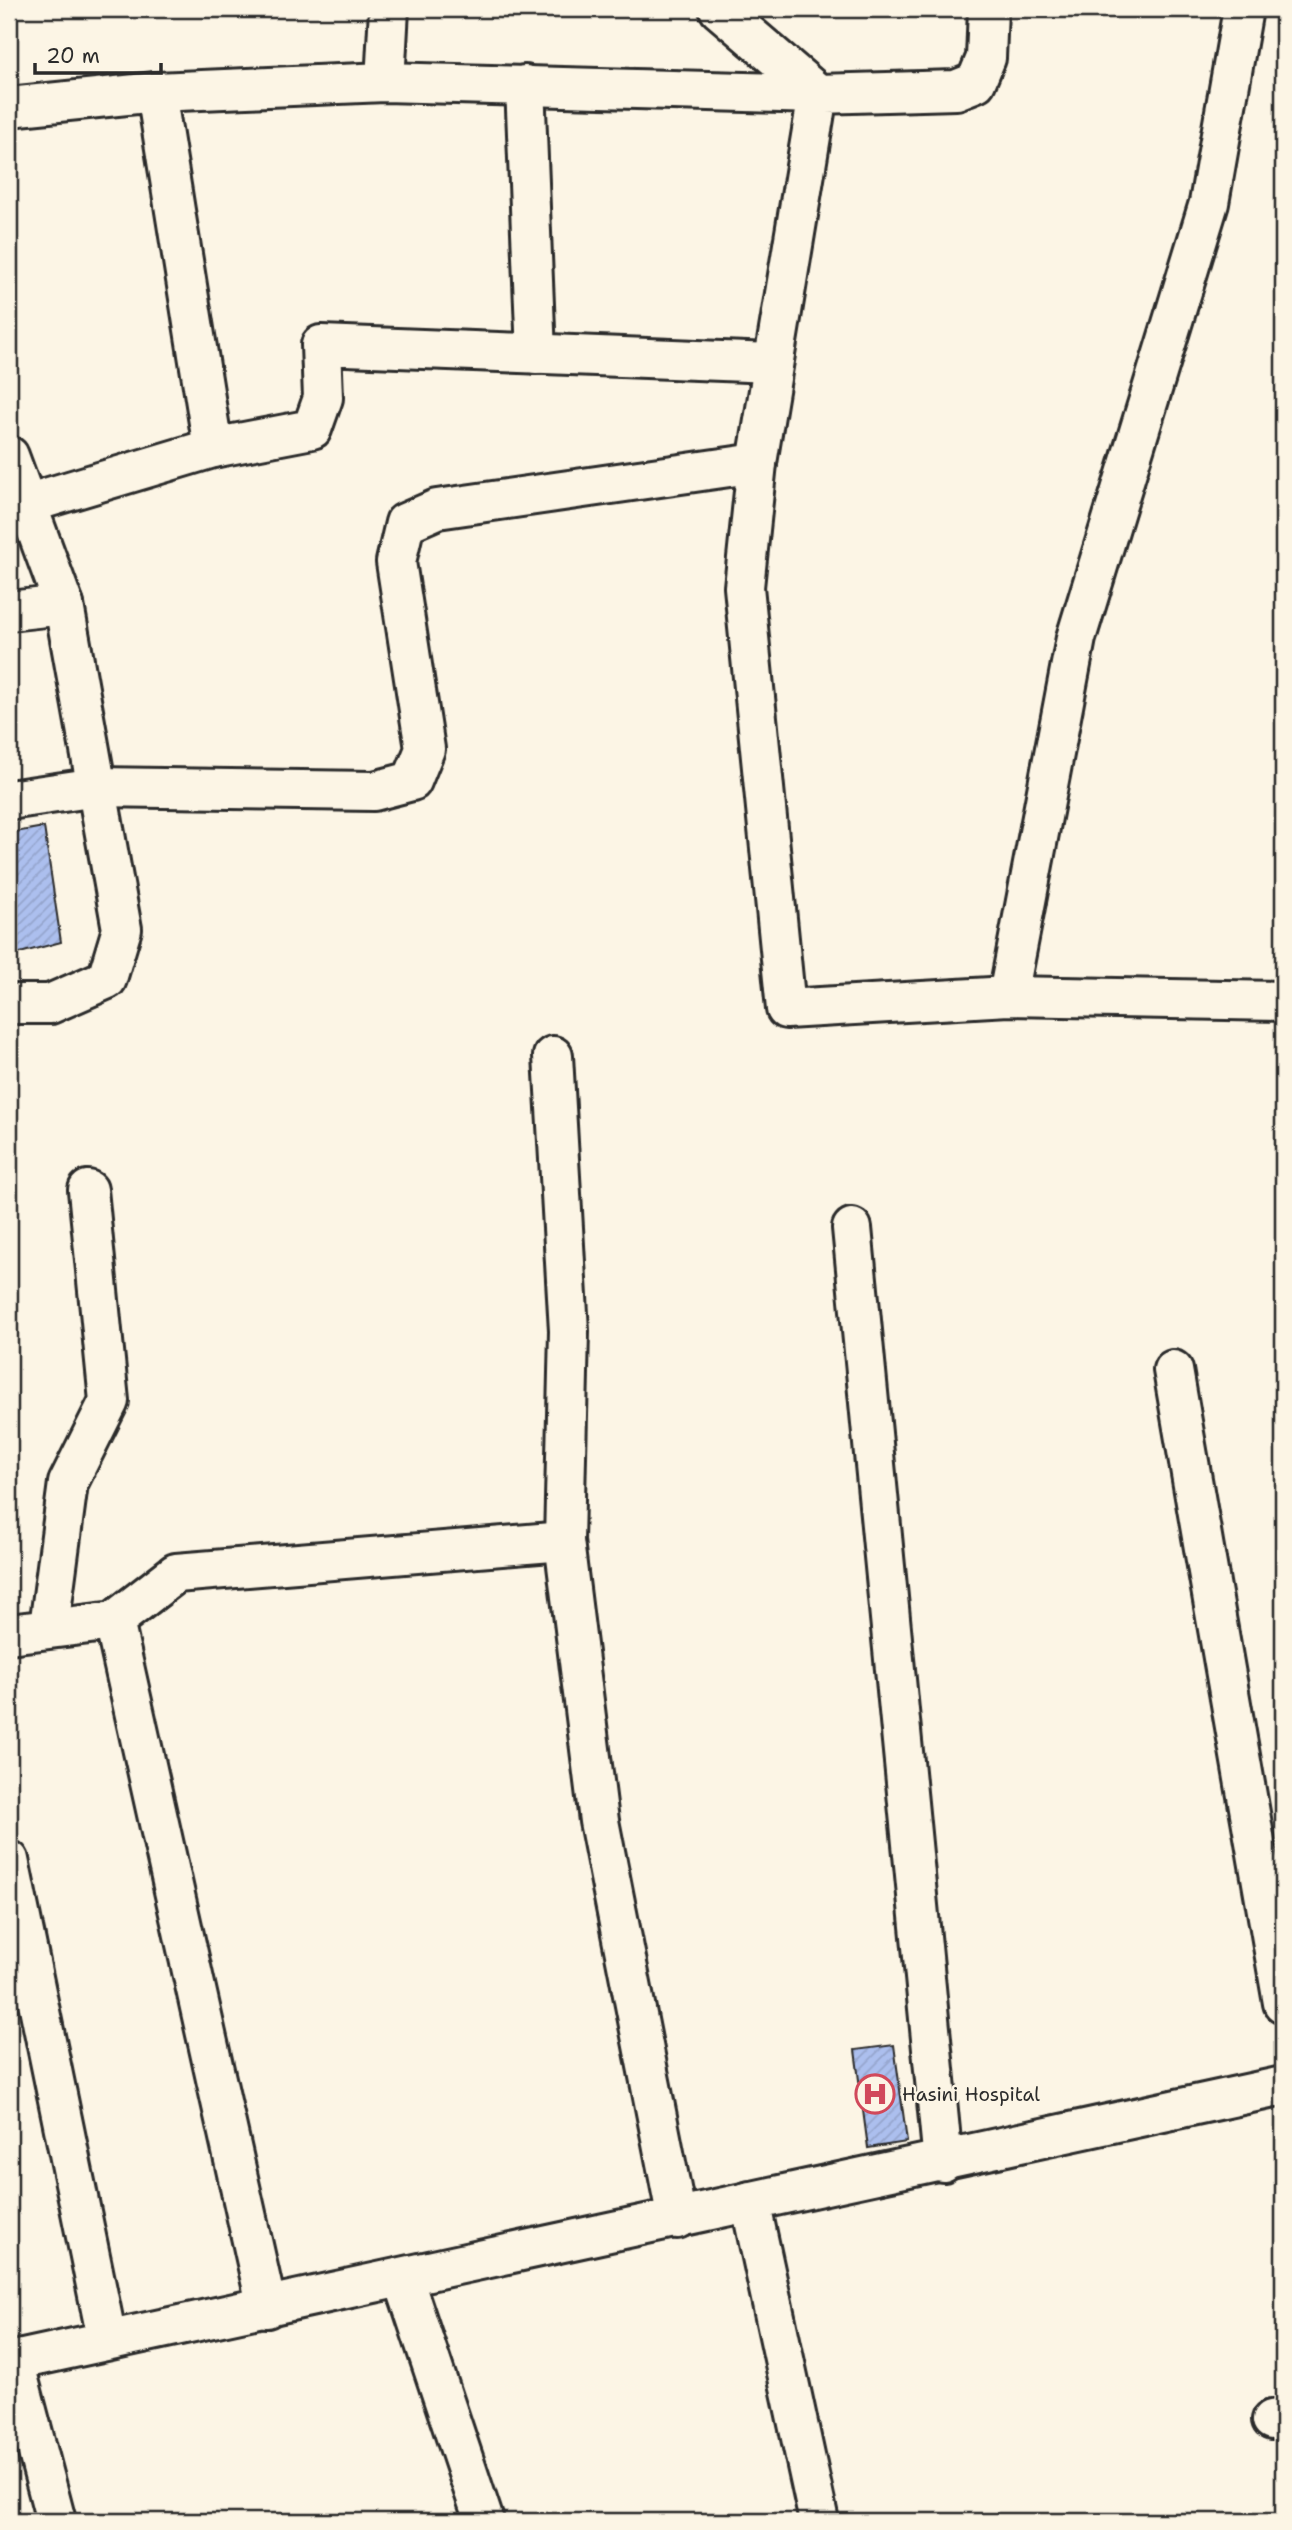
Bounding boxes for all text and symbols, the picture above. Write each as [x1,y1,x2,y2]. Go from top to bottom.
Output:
scale bar [35,32,161,76]
text: 20 m [46,42,100,70]
hospital icon: Hasini Hospital [854,2073,896,2115]
place label: Hasini Hospital [902,2082,1040,2107]

